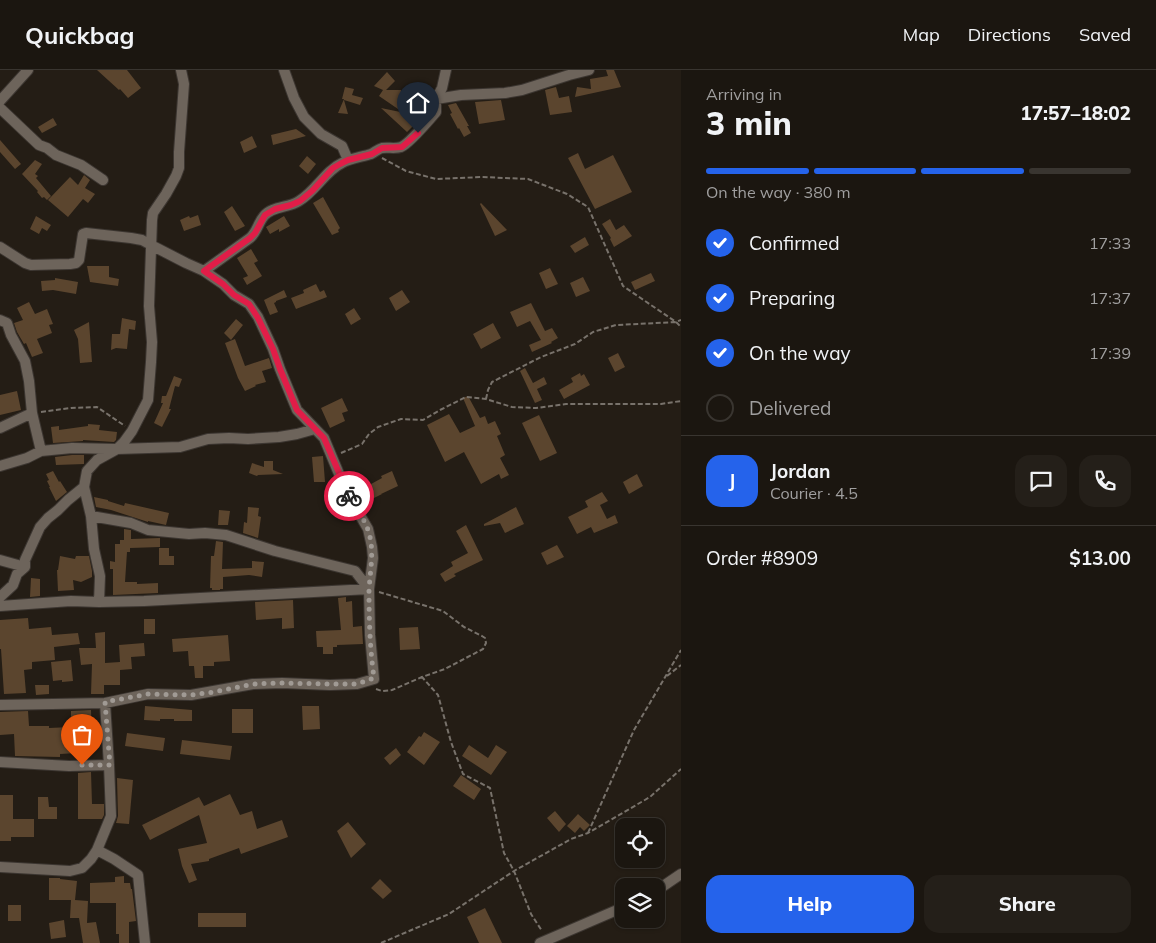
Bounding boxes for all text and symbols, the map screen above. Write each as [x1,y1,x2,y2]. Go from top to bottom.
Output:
text: Quickbag [25,20,135,50]
text: Map [903,23,940,46]
text: Directions [968,23,1051,46]
text: Saved [1079,23,1131,46]
pin [397,82,439,133]
text: Arriving in [706,84,782,104]
icon: home [404,89,432,117]
text: 17:57–18:02 [1020,101,1131,125]
text: 3 min [706,103,792,143]
text: On the way · 380 m [706,182,851,202]
icon: check [706,229,734,257]
text: Confirmed [749,231,840,255]
text: 17:33 [1089,233,1131,253]
icon: check [706,284,734,312]
text: Preparing [749,286,835,310]
text: 17:37 [1089,288,1131,308]
icon: check [706,339,734,367]
text: On the way [749,341,851,365]
text: 17:39 [1089,343,1131,363]
text: Delivered [749,396,831,420]
button: chat [1015,455,1067,507]
button: phone [1079,455,1131,507]
text: Jordan [770,459,830,483]
text: J [729,469,735,493]
courier [324,471,374,521]
icon: bike [335,482,363,510]
text: Courier · 4.5 [770,483,858,503]
text: Order #8909 [706,546,818,570]
text: $13.00 [1069,546,1131,570]
pin [61,714,103,765]
icon: bag [68,721,96,749]
map controls [615,818,665,928]
button: locate [615,818,665,868]
button: Help [706,875,914,933]
button: Share [924,875,1131,933]
button: layers [615,878,665,928]

